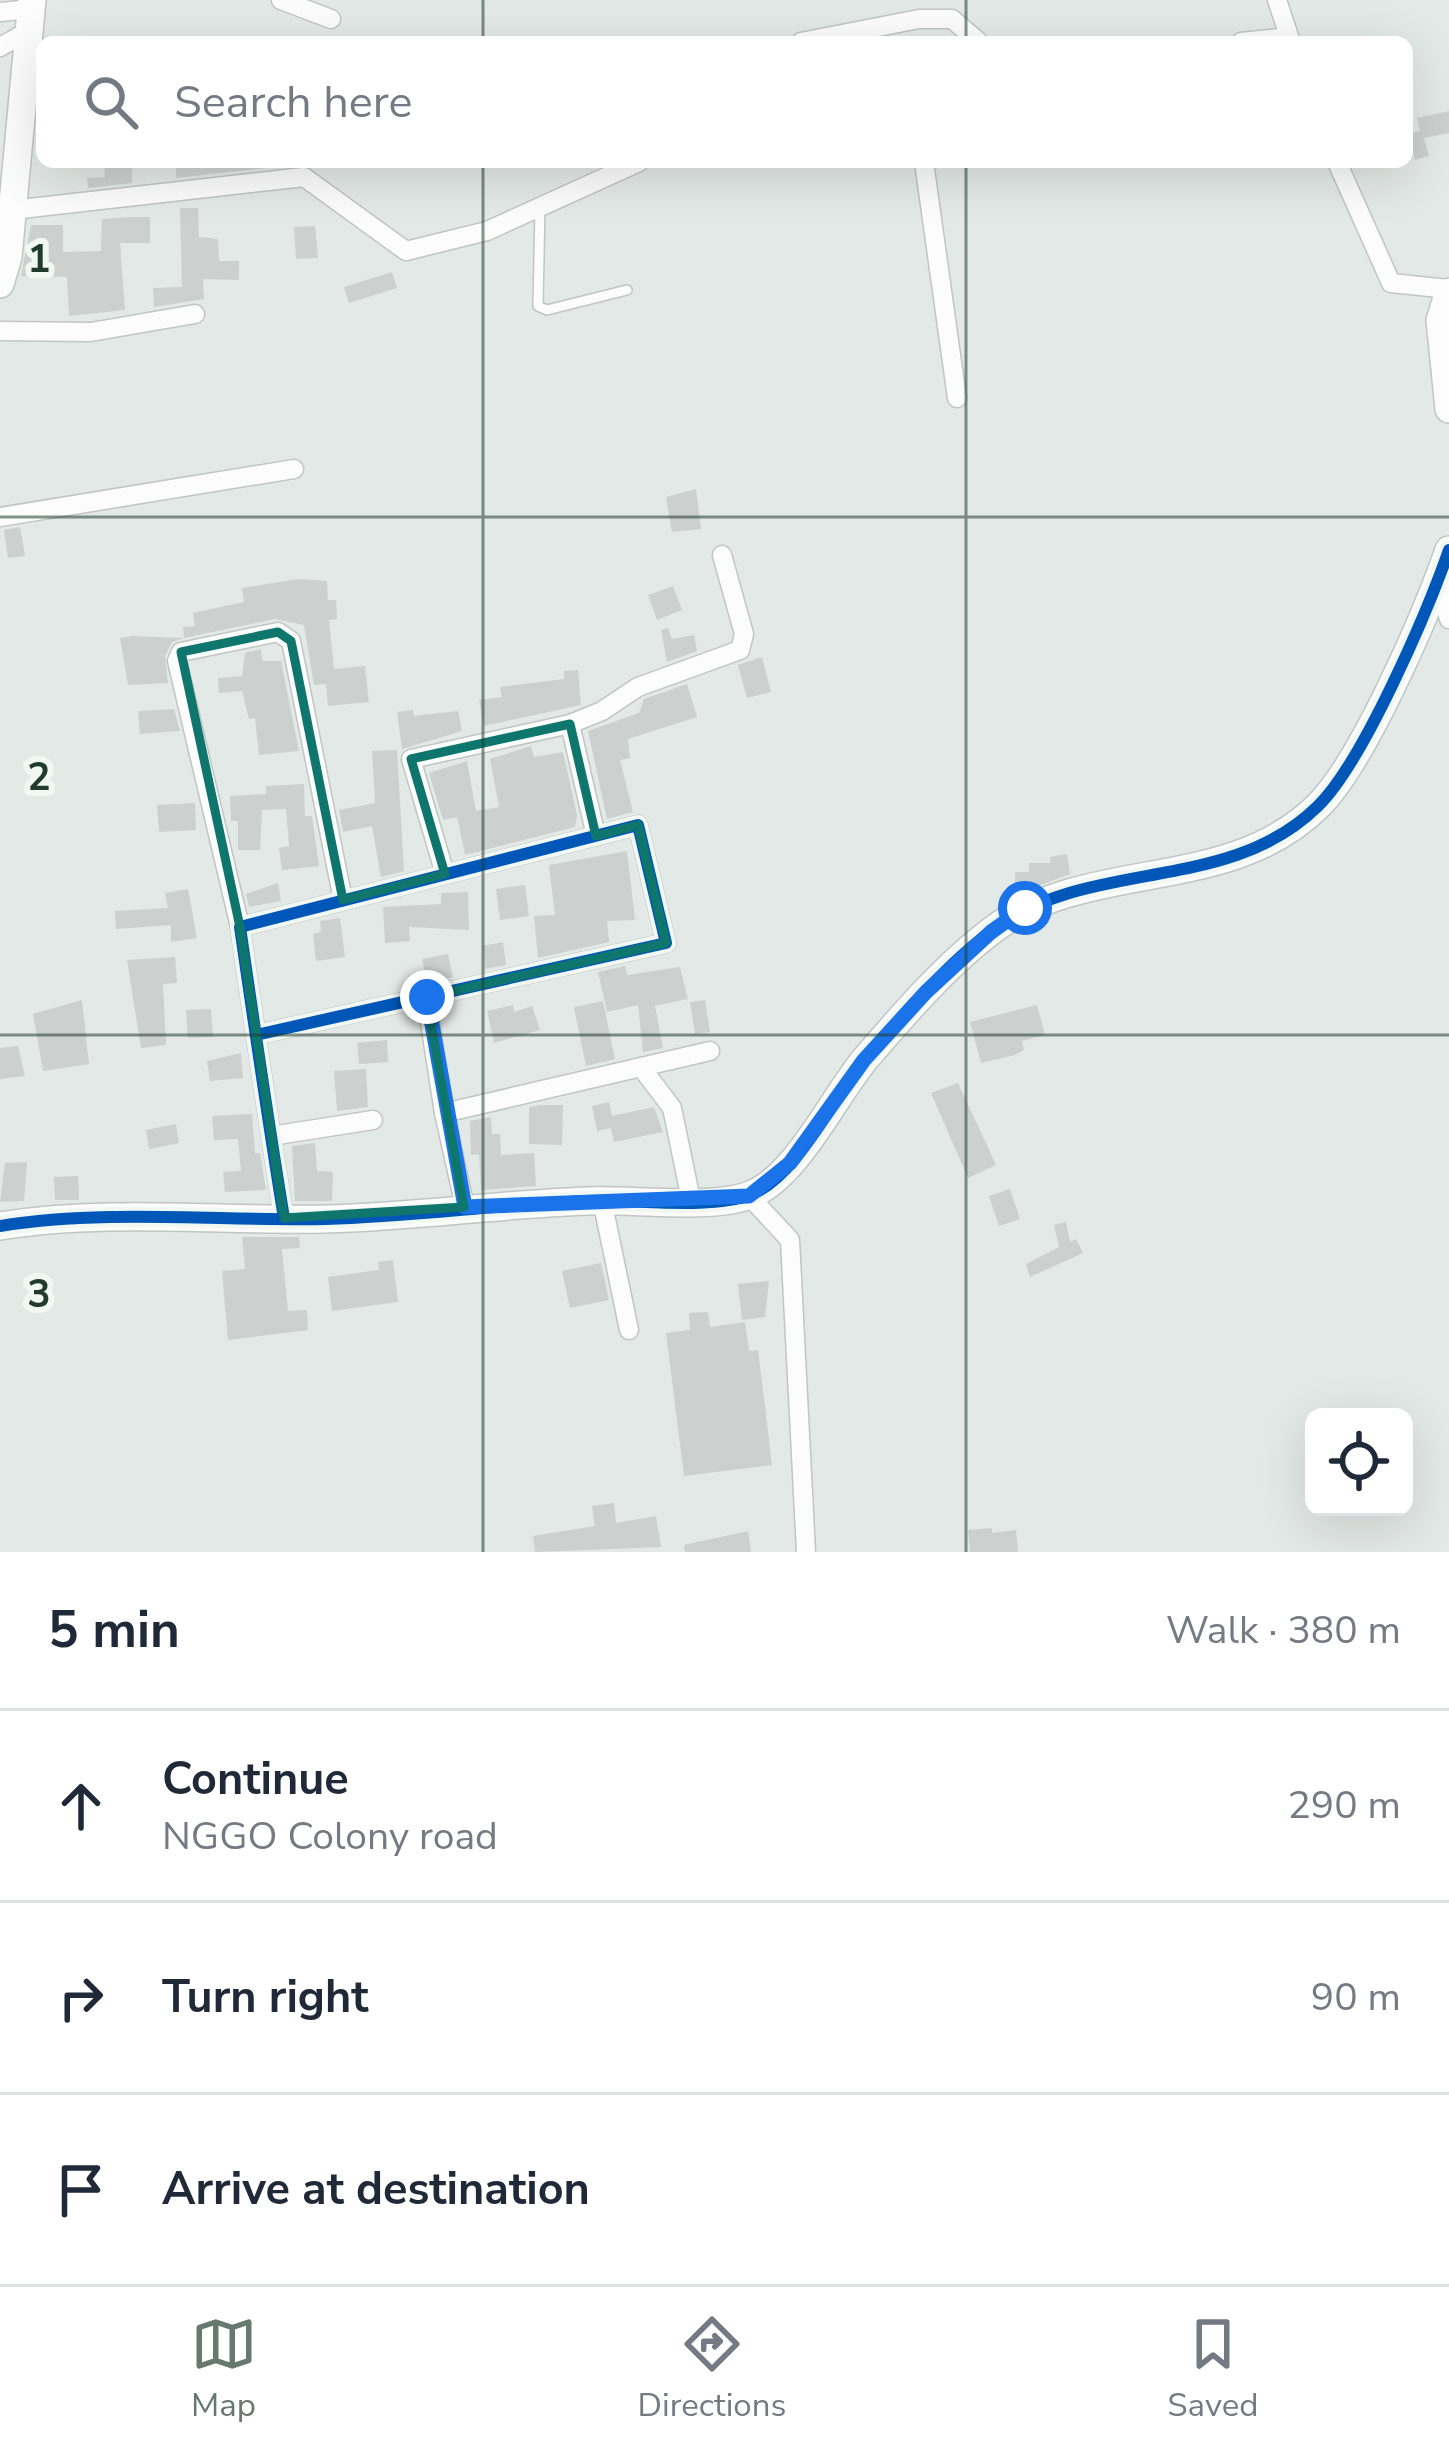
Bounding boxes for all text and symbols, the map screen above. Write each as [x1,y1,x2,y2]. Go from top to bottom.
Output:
search box [36,36,1413,168]
icon: search [78,69,144,135]
text: Search here [174,72,413,133]
text: 1 [27,233,51,286]
text: 2 [27,751,51,804]
route start [998,881,1052,935]
route end [400,970,454,1024]
text: 3 [27,1268,51,1321]
map controls [1305,1408,1413,1516]
button: locate [1305,1408,1413,1516]
text: 5 min [48,1595,180,1665]
text: Walk · 380 m [1166,1604,1401,1657]
text: Continue [162,1749,349,1810]
icon: ahead [48,1773,114,1839]
text: 290 m [1287,1779,1401,1832]
text: NGGO Colony road [162,1810,498,1863]
icon: right [48,1965,114,2031]
text: Turn right [162,1967,369,2028]
text: 90 m [1311,1971,1401,2024]
icon: arrive [48,2157,114,2223]
text: Arrive at destination [162,2159,590,2220]
tab: Map [191,2311,257,2428]
tab: Directions [638,2311,786,2428]
tab: Saved [1167,2311,1258,2428]

